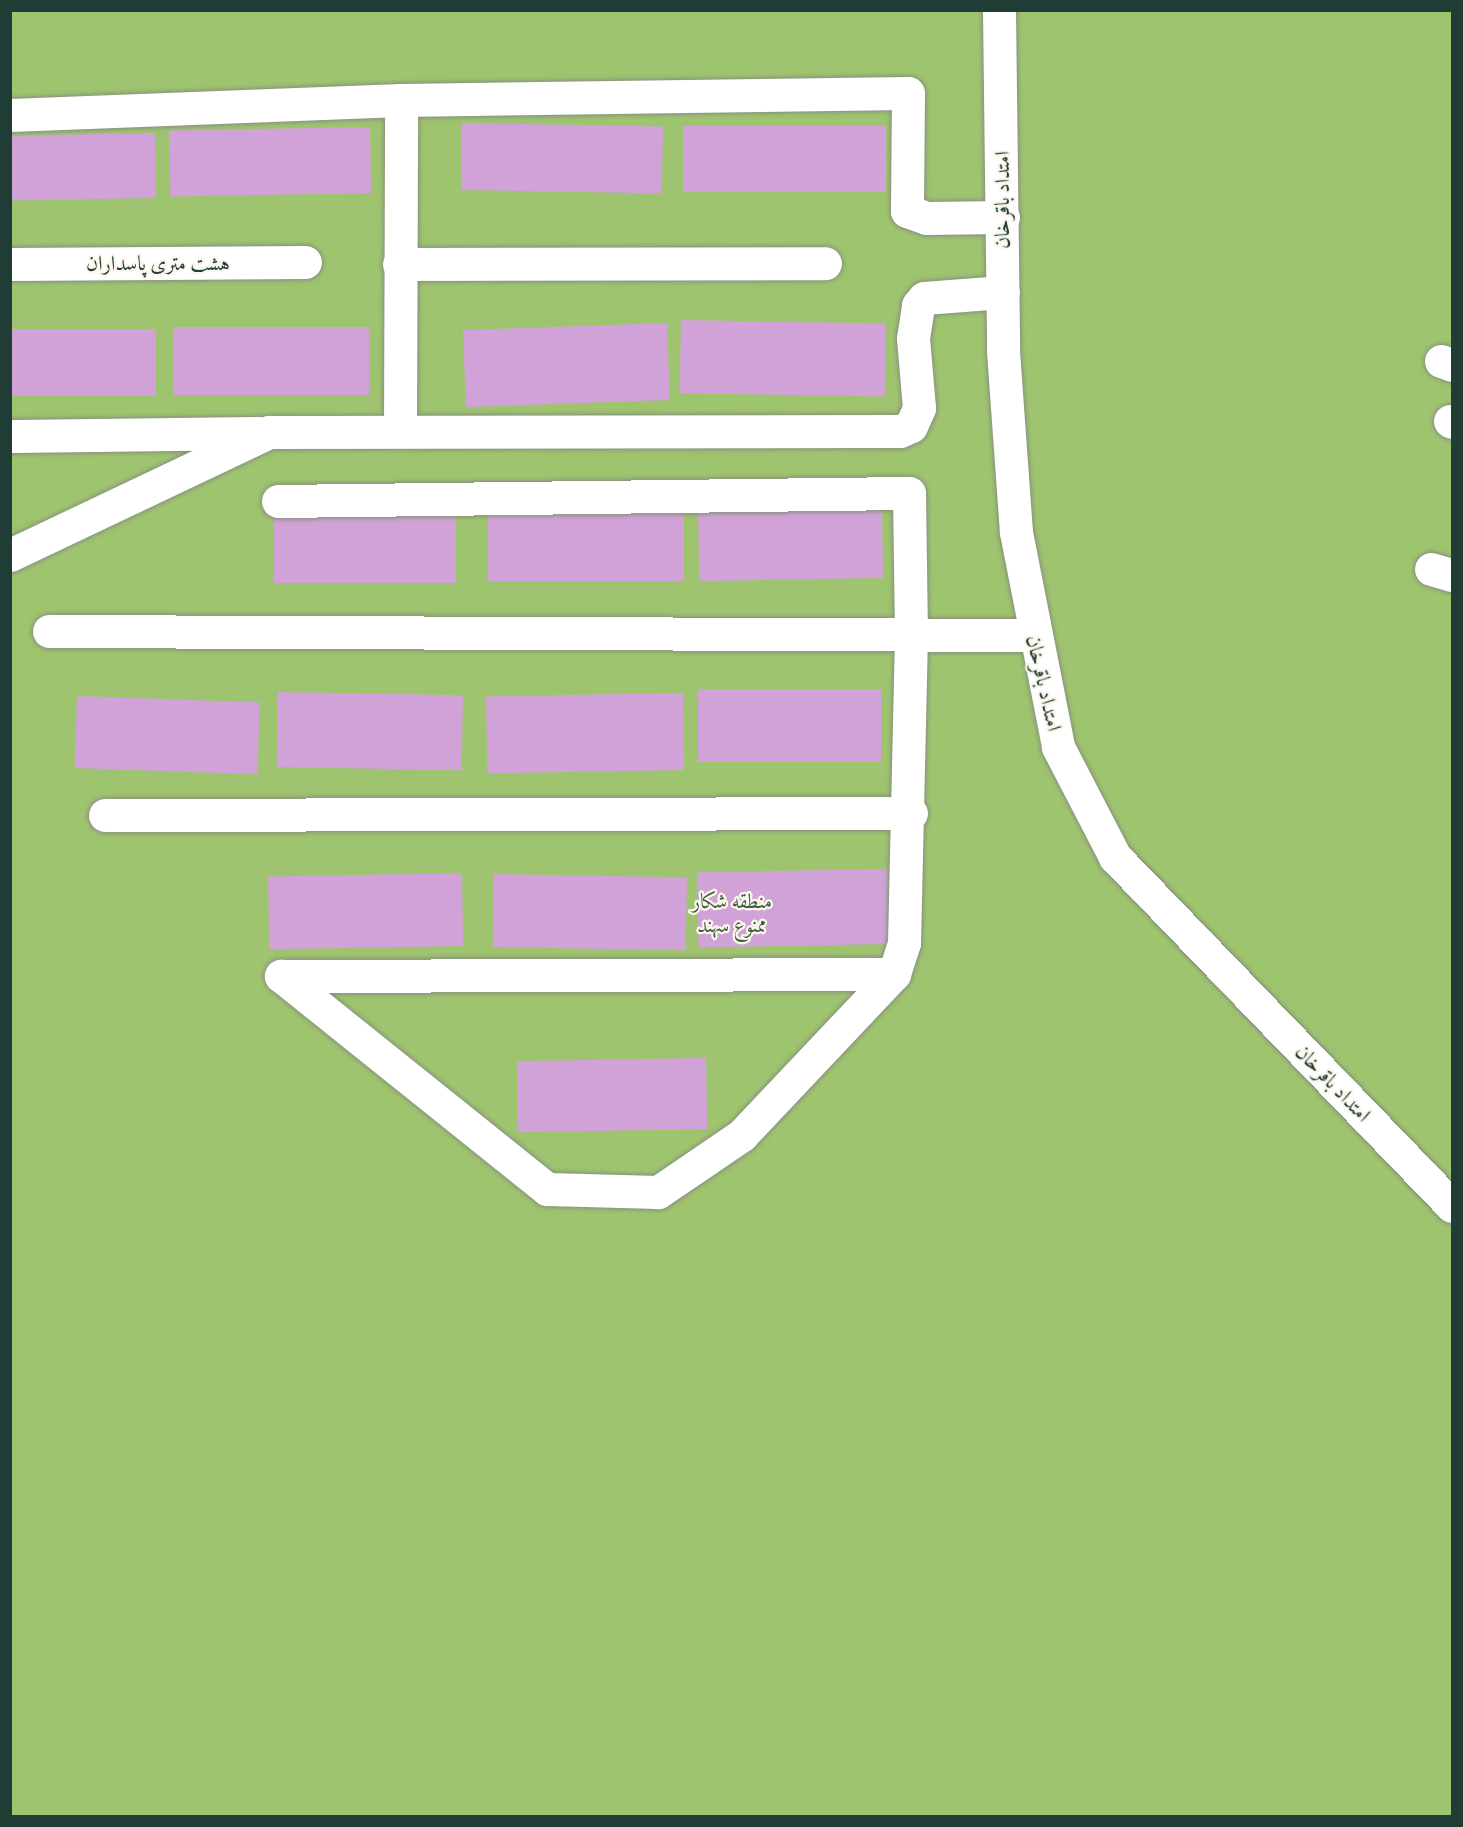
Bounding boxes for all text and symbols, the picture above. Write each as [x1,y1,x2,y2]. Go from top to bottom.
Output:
street label: امتداد باقرخان [989,151,1015,249]
street label: هشت متری پاسداران [86,250,230,276]
street label: امتداد باقرخان [1021,633,1067,733]
park label: منطقه شکار ممنوع سهند [692,888,772,938]
street label: امتداد باقرخان [1290,1039,1376,1127]

